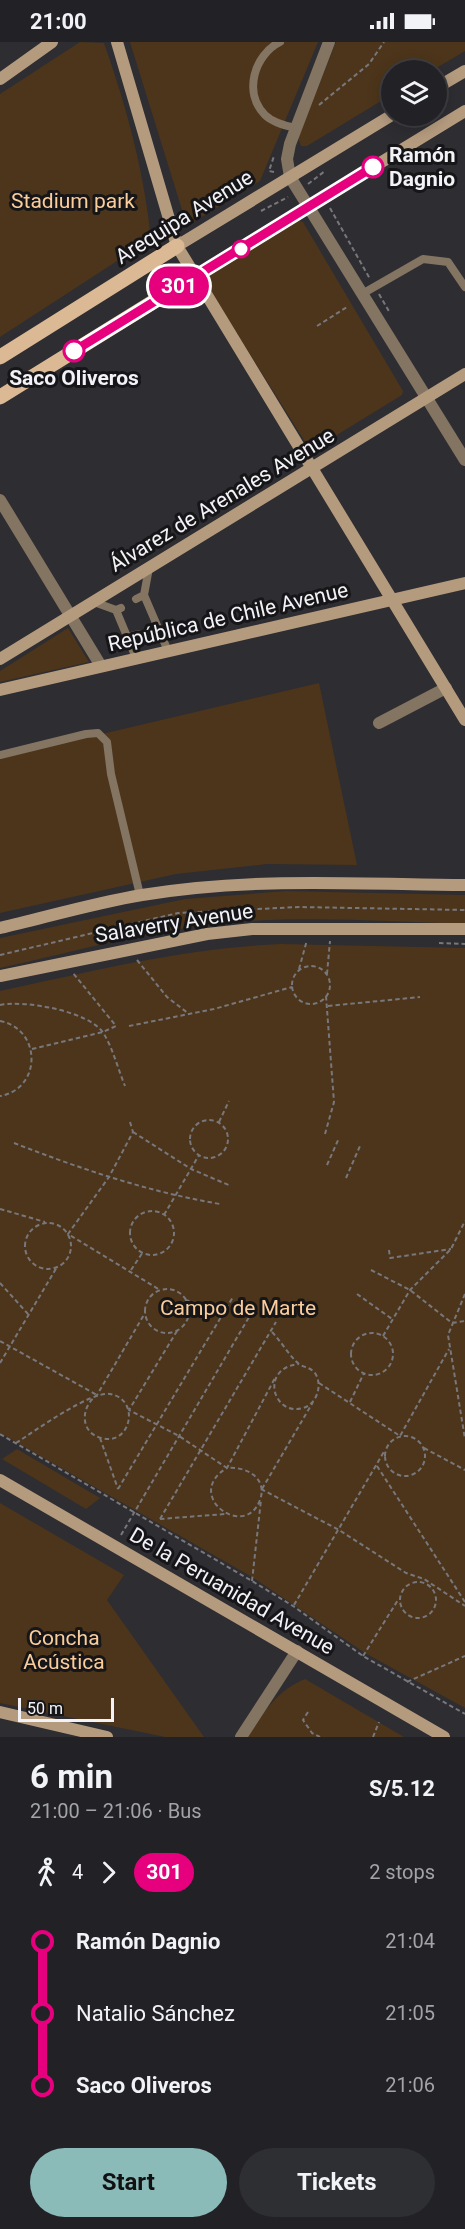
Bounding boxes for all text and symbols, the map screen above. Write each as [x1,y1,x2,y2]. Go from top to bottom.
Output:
text: 21:00 [30,9,87,34]
map controls [381,60,447,126]
button: layers [381,60,447,126]
place label: Ramón Dagnio [389,143,456,191]
marker: Ramón Dagnio [362,156,384,178]
street label: Arequipa Avenue [111,165,257,269]
park label: Stadium park [11,189,135,213]
unlabelled marker [232,240,250,258]
line badge: 301 [144,266,213,306]
text: 301 [161,274,197,298]
marker: Saco Oliveros [63,340,85,362]
place label: Saco Oliveros [9,366,139,390]
street label: Álvarez de Arenales Avenue [105,423,339,577]
street label: República de Chile Avenue [106,578,350,656]
street label: Salaverry Avenue [93,899,255,947]
park label: Campo de Marte [160,1296,316,1320]
street label: De la Peruanidad Avenue [126,1523,338,1659]
park label: Concha Acústica [23,1626,105,1674]
scale bar [18,1695,114,1722]
text: 50 m [27,1699,63,1718]
text: 6 min [30,1757,113,1796]
text: S/5.12 [369,1776,435,1801]
text: 21:00 – 21:06 · Bus [30,1799,202,1823]
icon: walk [30,1856,63,1889]
icon: forward [92,1856,125,1889]
text: 4 [72,1860,83,1884]
text: 301 [146,1860,182,1884]
text: 2 stops [369,1860,435,1884]
text: Ramón Dagnio [76,1929,220,1954]
text: 21:04 [385,1929,435,1953]
text: Natalio Sánchez [76,2001,235,2026]
text: 21:05 [385,2001,435,2025]
text: Saco Oliveros [76,2073,212,2098]
text: 21:06 [385,2073,435,2097]
button: Start [30,2148,227,2217]
button: Tickets [239,2148,435,2217]

